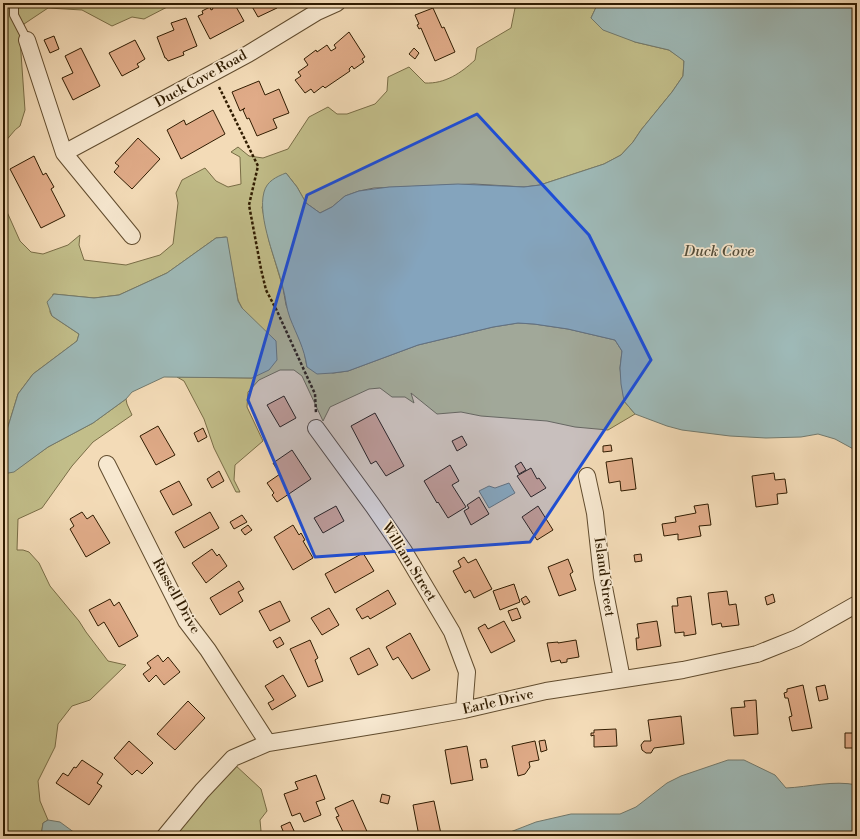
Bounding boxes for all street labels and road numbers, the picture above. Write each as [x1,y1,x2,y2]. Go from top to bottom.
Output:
street label: Duck Cove Road [152,46,250,112]
street label: William Street [377,518,440,605]
street label: Island Street [590,536,618,618]
street label: Russell Drive [148,555,204,637]
street label: Earle Drive [461,685,535,719]

